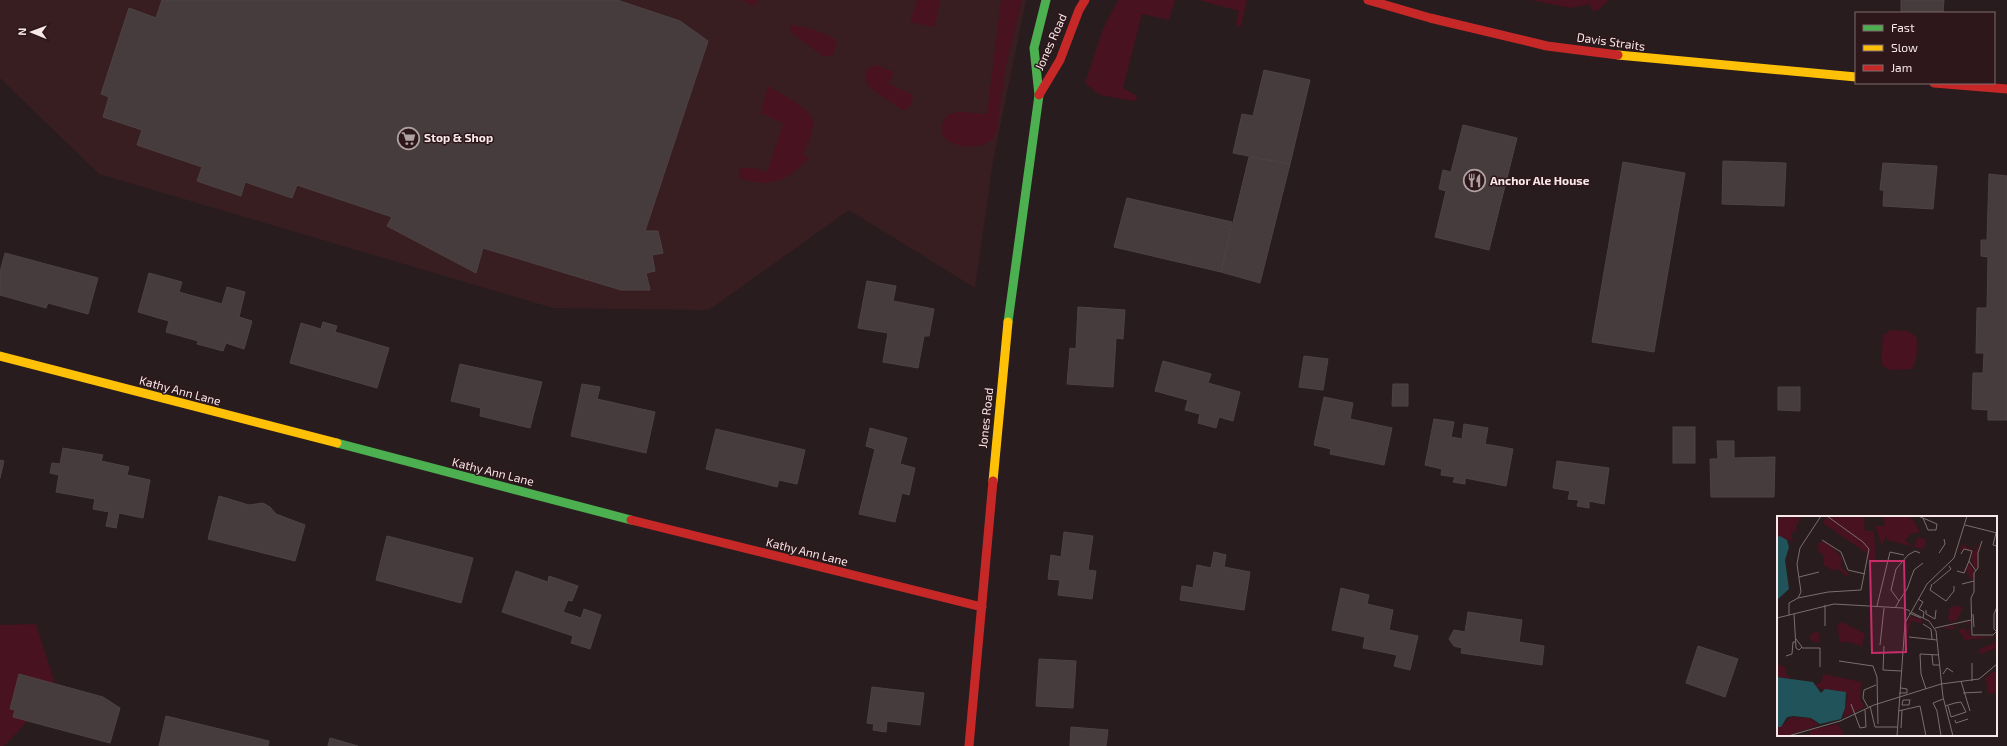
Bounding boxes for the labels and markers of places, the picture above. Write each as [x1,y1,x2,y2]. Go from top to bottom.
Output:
supermarket icon: Stop & Shop [395,125,421,151]
place label: Stop & Shop [424,130,493,144]
restaurant icon: Anchor Ale House [1461,168,1487,194]
place label: Anchor Ale House [1490,173,1590,187]

